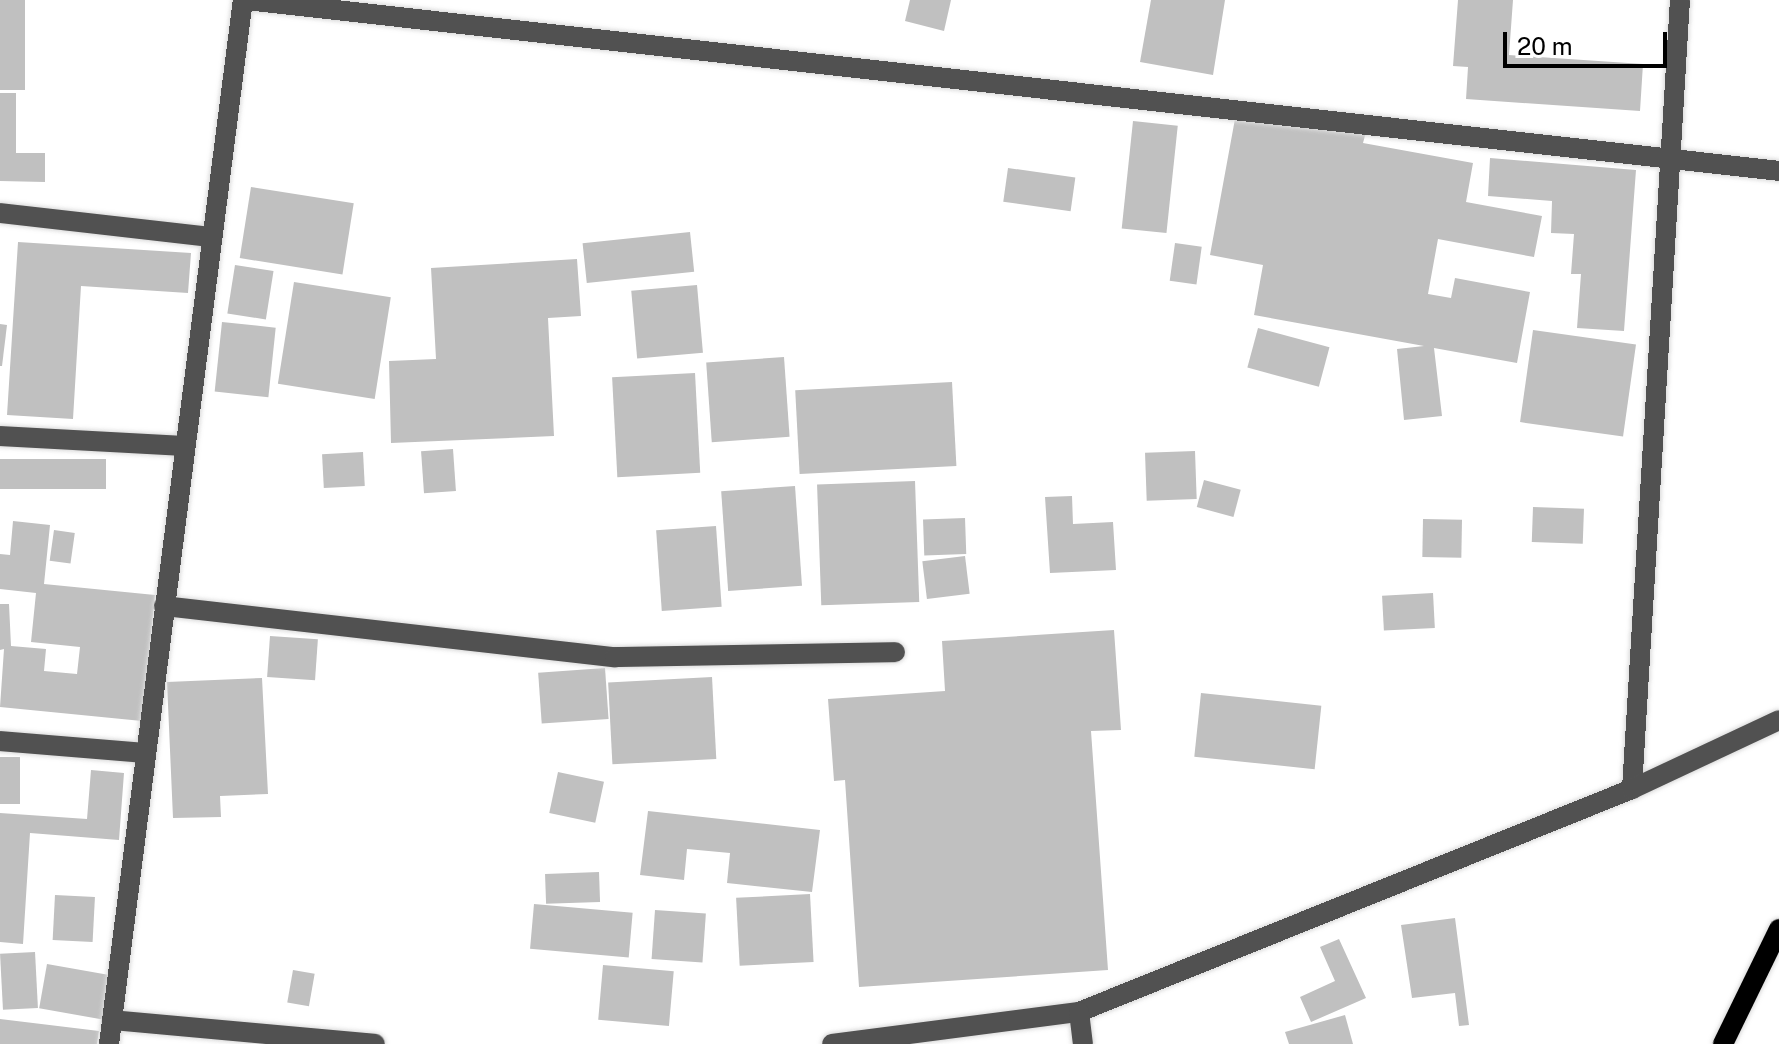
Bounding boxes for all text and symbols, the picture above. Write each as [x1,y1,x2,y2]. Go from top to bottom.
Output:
scale bar [1507,16,1671,66]
text: 20 m [1517,32,1573,60]

